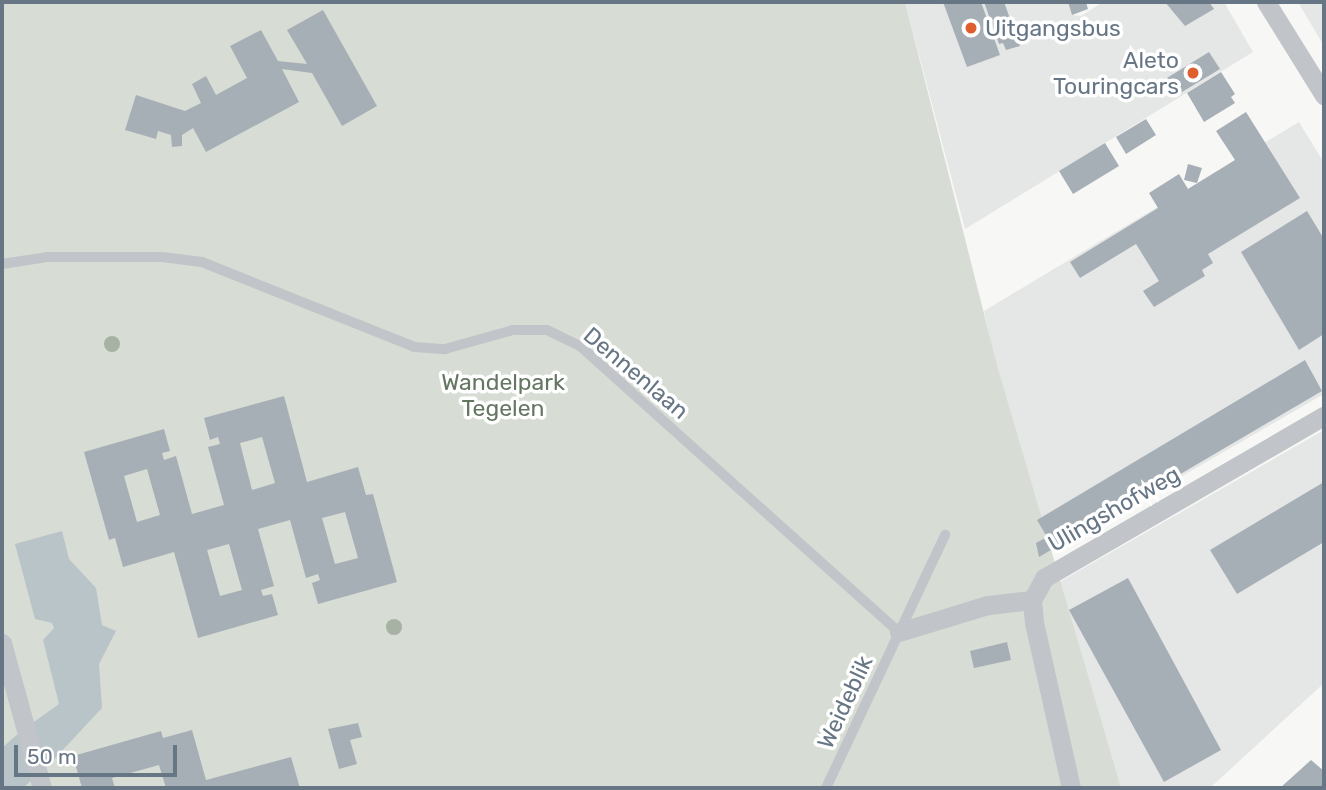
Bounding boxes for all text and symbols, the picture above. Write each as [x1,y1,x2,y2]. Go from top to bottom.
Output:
place label: Uitgangsbus [985,14,1121,42]
marker: Uitgangsbus [963,20,979,36]
place label: Aleto Touringcars [1053,46,1179,100]
marker: Aleto Touringcars [1185,65,1201,81]
street label: Dennenlaan [578,321,694,425]
park label: Wandelpark Tegelen [441,368,565,422]
street label: Ulingshofweg [1043,460,1185,558]
street label: Weideblik [811,651,879,753]
scale bar [18,730,180,774]
text: 50 m [27,744,77,769]

